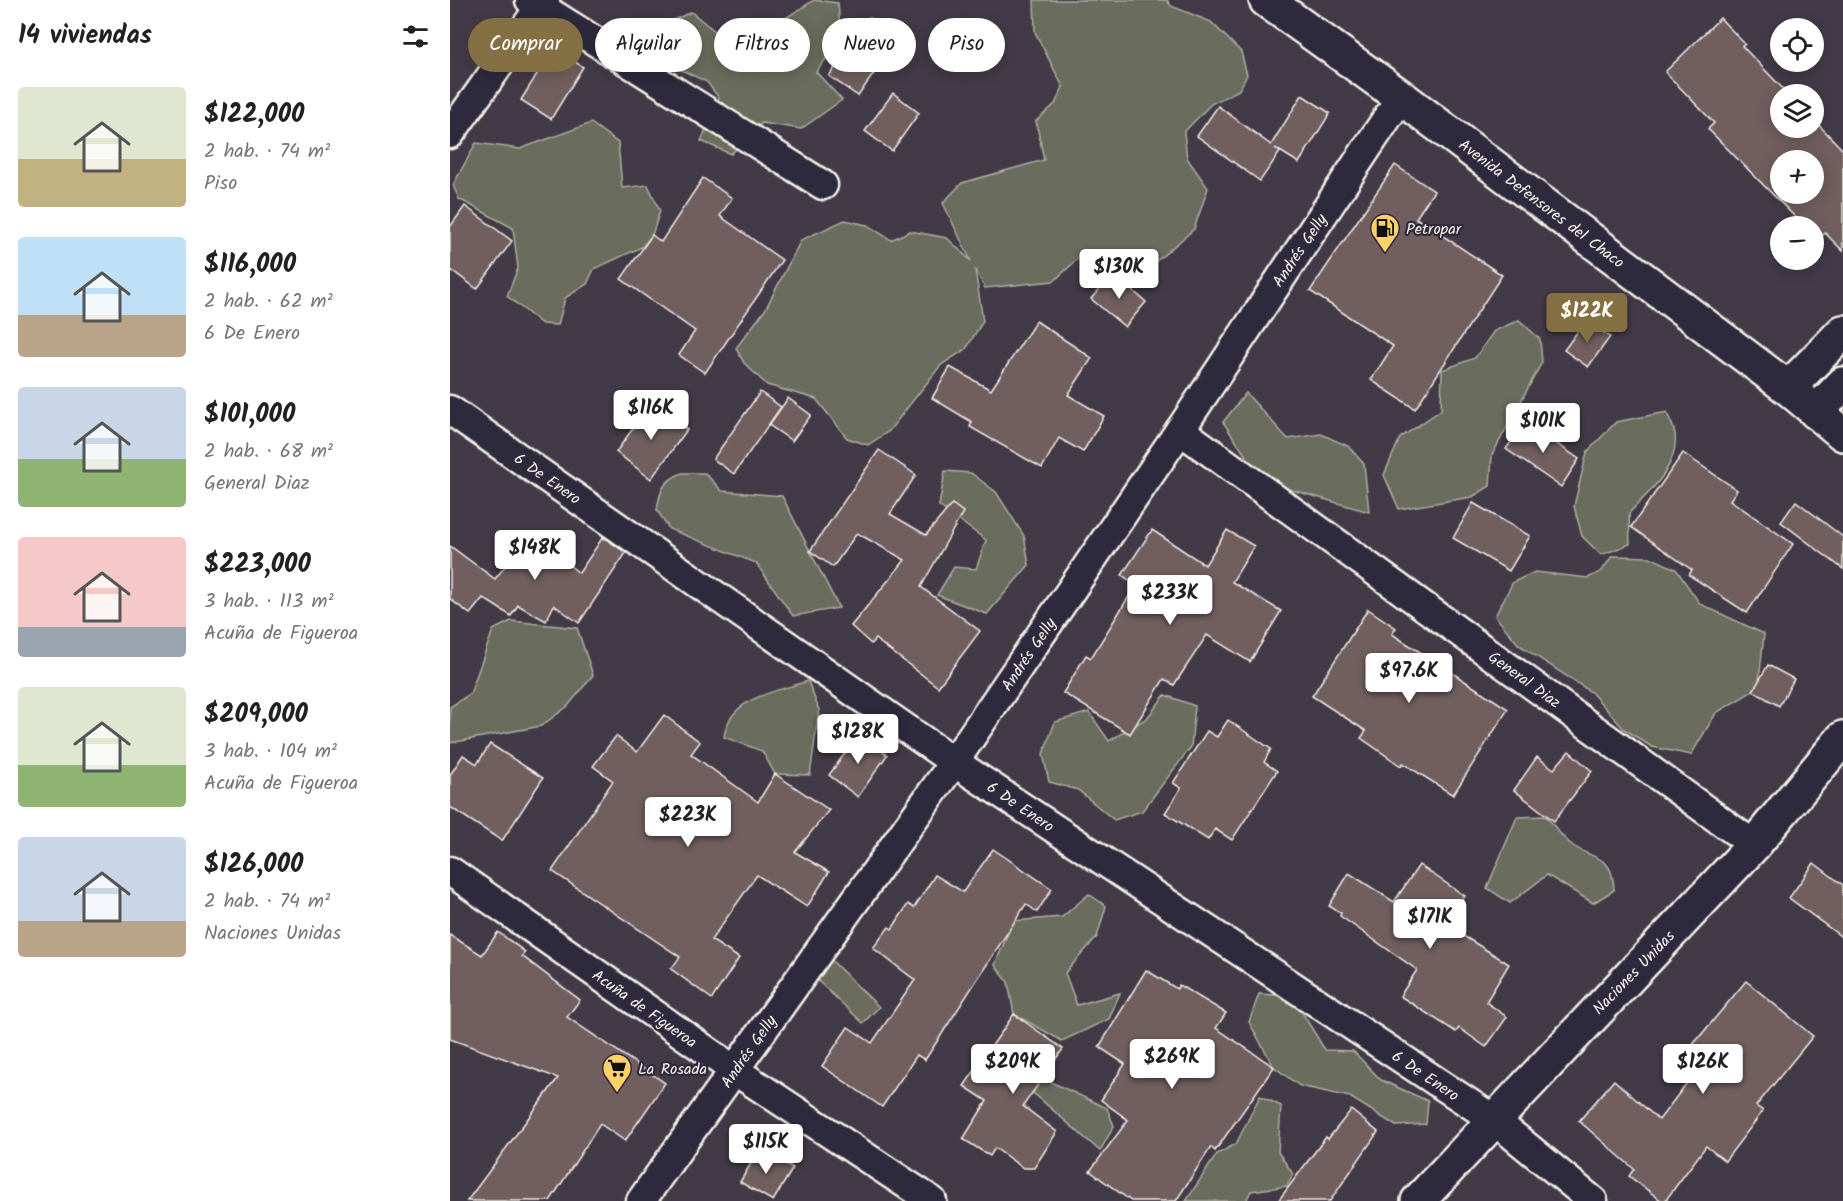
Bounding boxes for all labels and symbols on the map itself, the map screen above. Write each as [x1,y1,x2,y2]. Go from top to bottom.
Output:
street label: Avenida Defensores del Chaco [1453,133,1629,275]
street label: Andrés Gelly [1266,209,1334,293]
fuel station icon: Petropar [1369,212,1401,254]
place label: Petropar [1406,217,1463,242]
pin: $130K [1077,249,1161,300]
pin: $122K [1545,293,1629,344]
pin: $116K [609,390,693,441]
pin: $101K [1501,403,1585,454]
street label: 6 De Enero [508,447,586,512]
pin: $148K [493,530,577,581]
pin: $233K [1128,575,1212,626]
street label: Andrés Gelly [995,613,1063,697]
street label: General Diaz [1483,645,1566,715]
pin: $97.6K [1360,653,1458,704]
pin: $128K [816,714,900,765]
street label: 6 De Enero [981,775,1059,839]
pin: $223K [646,797,730,848]
pin: $171K [1388,899,1472,950]
street label: Naciones Unidas [1587,925,1681,1021]
street label: Acuña de Figueroa [586,964,702,1055]
street label: Andrés Gelly [715,1010,784,1093]
pin: $269K [1130,1039,1214,1090]
pin: $209K [971,1044,1055,1095]
street label: 6 De Enero [1386,1044,1464,1108]
pin: $126K [1661,1044,1745,1095]
supermarket icon: La Rosada [601,1052,633,1094]
place label: La Rosada [638,1057,707,1082]
pin: $115K [724,1124,808,1175]

